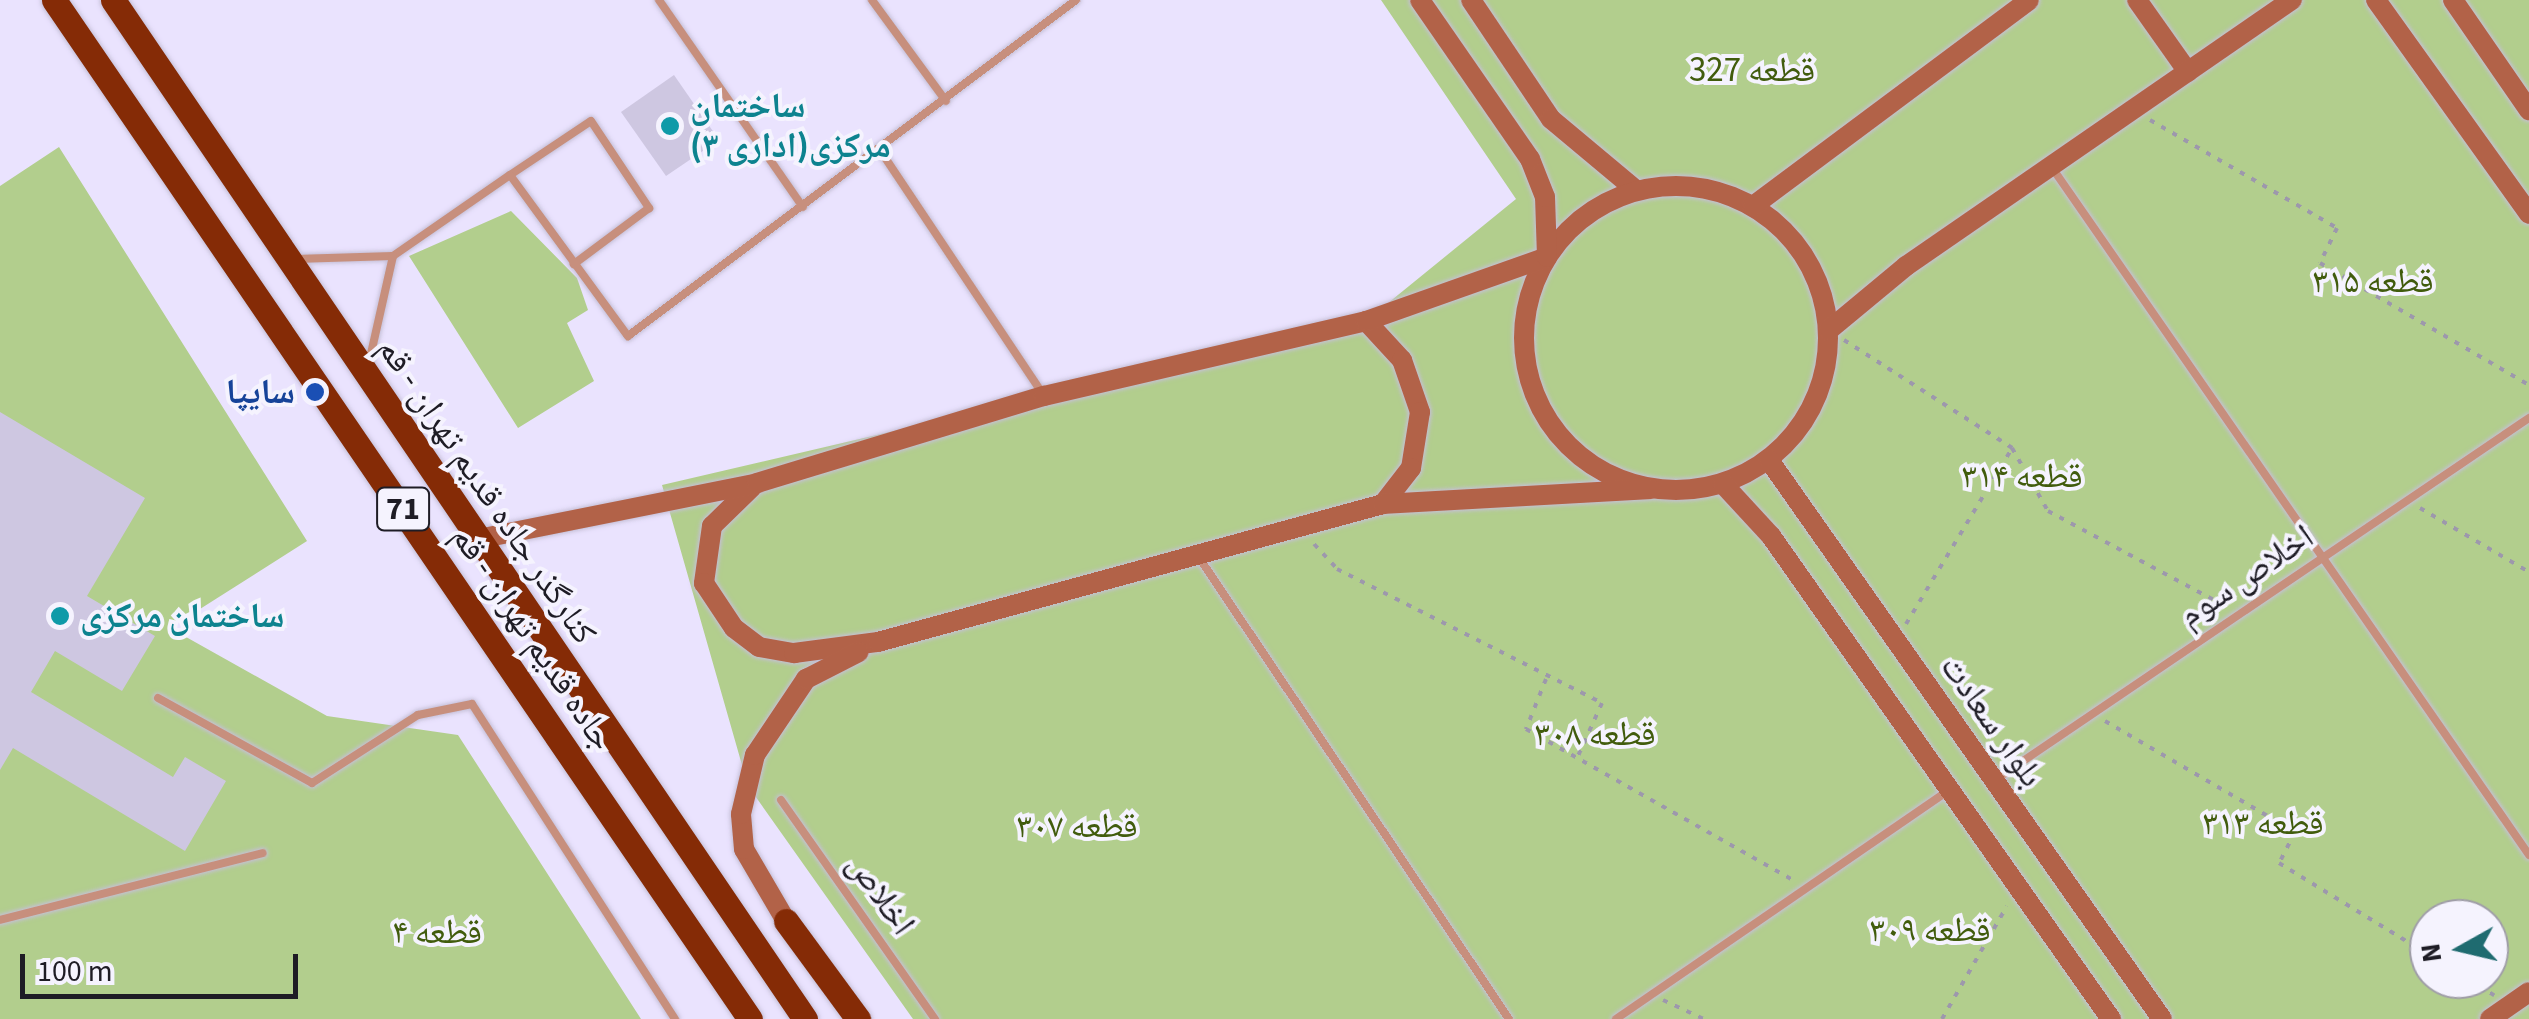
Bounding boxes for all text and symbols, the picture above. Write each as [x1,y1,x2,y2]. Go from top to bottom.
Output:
park label: قطعه 327 [1689,49,1815,91]
place label: ساختمان مرکزی(اداری ۳) [690,85,891,167]
marker: ساختمان مرکزی(اداری ۳) [659,115,681,137]
park label: قطعه ۳۱۵ [2312,260,2434,302]
street label: کنارگذر جاده قدیم تهران - قم [369,330,605,652]
place label: سایپا [226,371,295,413]
marker: سایپا [304,381,326,403]
park label: قطعه ۳۱۴ [1961,455,2083,497]
road number: 71 [376,482,430,536]
street label: اخلاص سوم [2170,516,2322,636]
street label: جاده قدیم تهران - قم [442,518,624,758]
place label: ساختمان مرکزی [80,595,285,637]
marker: ساختمان مرکزی [49,605,71,627]
street label: بلوار سعادت [1931,647,2053,795]
park label: قطعه ۳۰۸ [1534,713,1656,755]
park label: قطعه ۳۱۳ [2202,802,2324,844]
park label: قطعه ۳۰۷ [1016,805,1138,847]
street label: اخلاص [838,845,924,943]
north arrow [2409,899,2509,999]
park label: قطعه ۳۰۹ [1869,909,1991,951]
park label: قطعه ۴ [392,911,482,953]
scale bar [25,934,302,996]
text: N [2410,941,2452,965]
text: 100 m [37,950,113,993]

